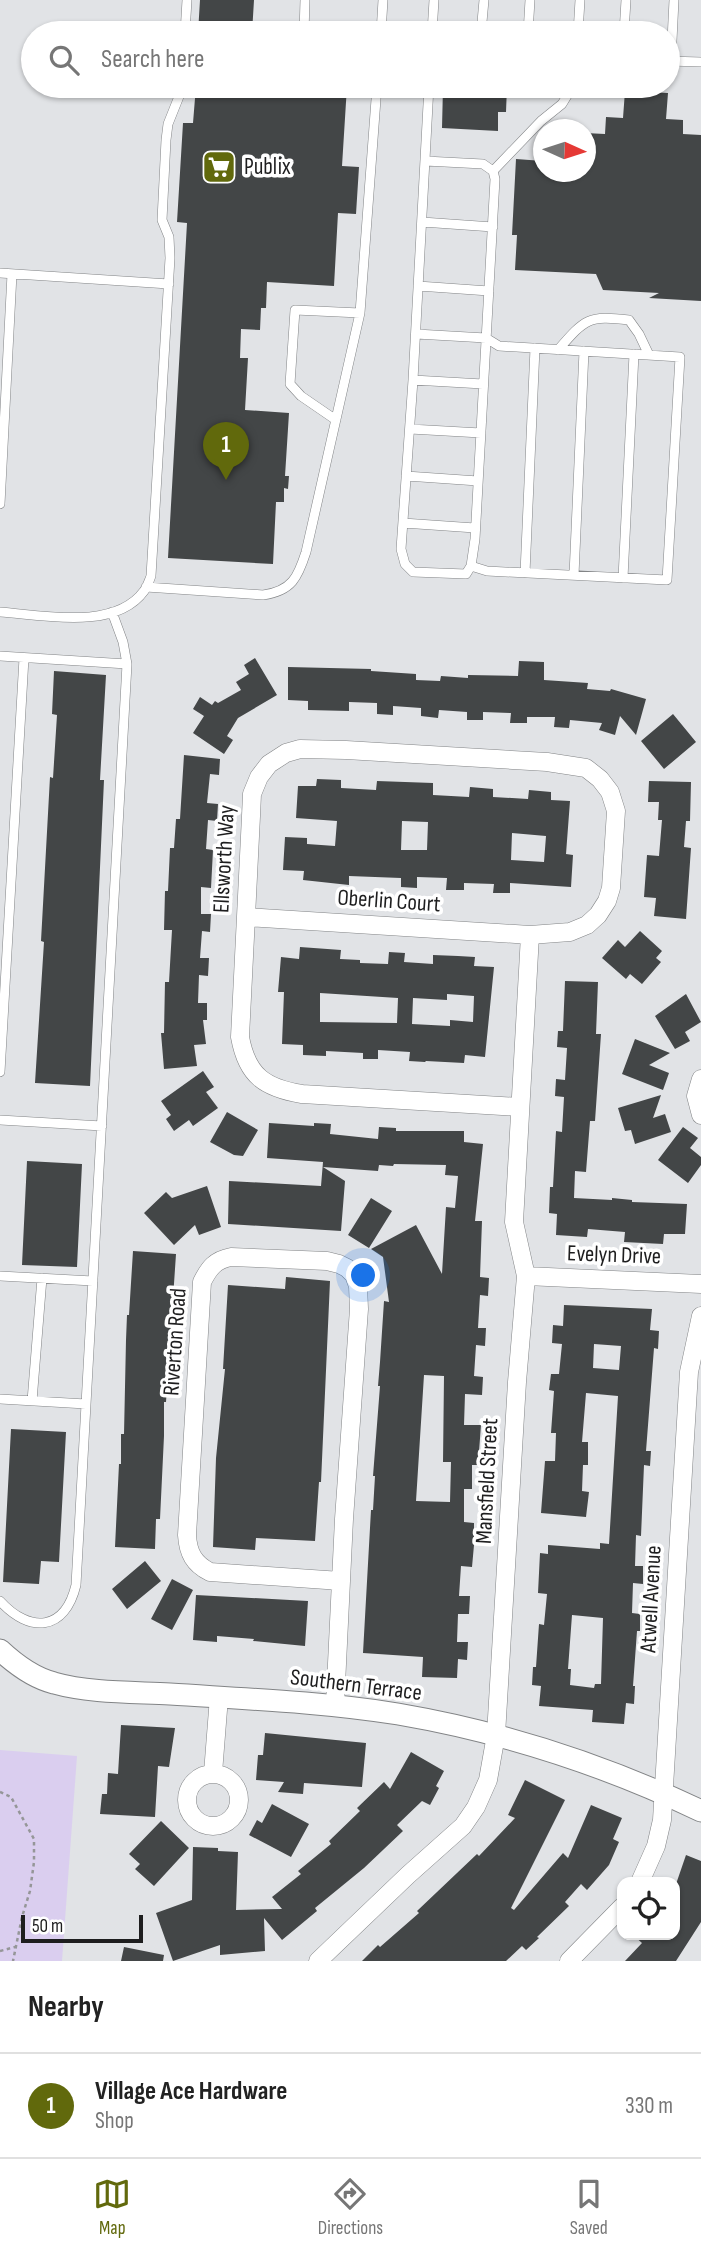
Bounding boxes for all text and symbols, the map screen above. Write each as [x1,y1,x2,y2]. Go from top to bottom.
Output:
search box [21,21,680,98]
icon: search [45,41,83,79]
text: Search here [101,44,204,75]
north arrow [533,119,596,182]
supermarket icon: Publix [200,148,238,186]
place label: Publix [244,153,291,181]
pin: 1 [203,422,249,480]
street label: Ellsworth Way [207,804,241,914]
street label: Oberlin Court [337,883,441,919]
street label: Evelyn Drive [566,1239,662,1271]
your location [346,1258,380,1292]
street label: Riverton Road [157,1287,193,1397]
street label: Mansfield Street [470,1417,504,1545]
street label: Atwell Avenue [634,1545,668,1654]
street label: Southern Terrace [289,1663,423,1707]
map controls [617,1877,680,1940]
button: locate [617,1877,680,1940]
scale bar [21,1912,144,1944]
text: 50 m [32,1915,63,1938]
text: Nearby [28,1989,104,2025]
text: Village Ace Hardware [95,2076,287,2107]
text: 1 [46,2092,56,2120]
text: 330 m [625,2092,673,2120]
text: Shop [95,2107,134,2135]
tab: Map [93,2175,131,2240]
tab: Directions [318,2175,383,2240]
tab: Saved [570,2175,608,2240]

